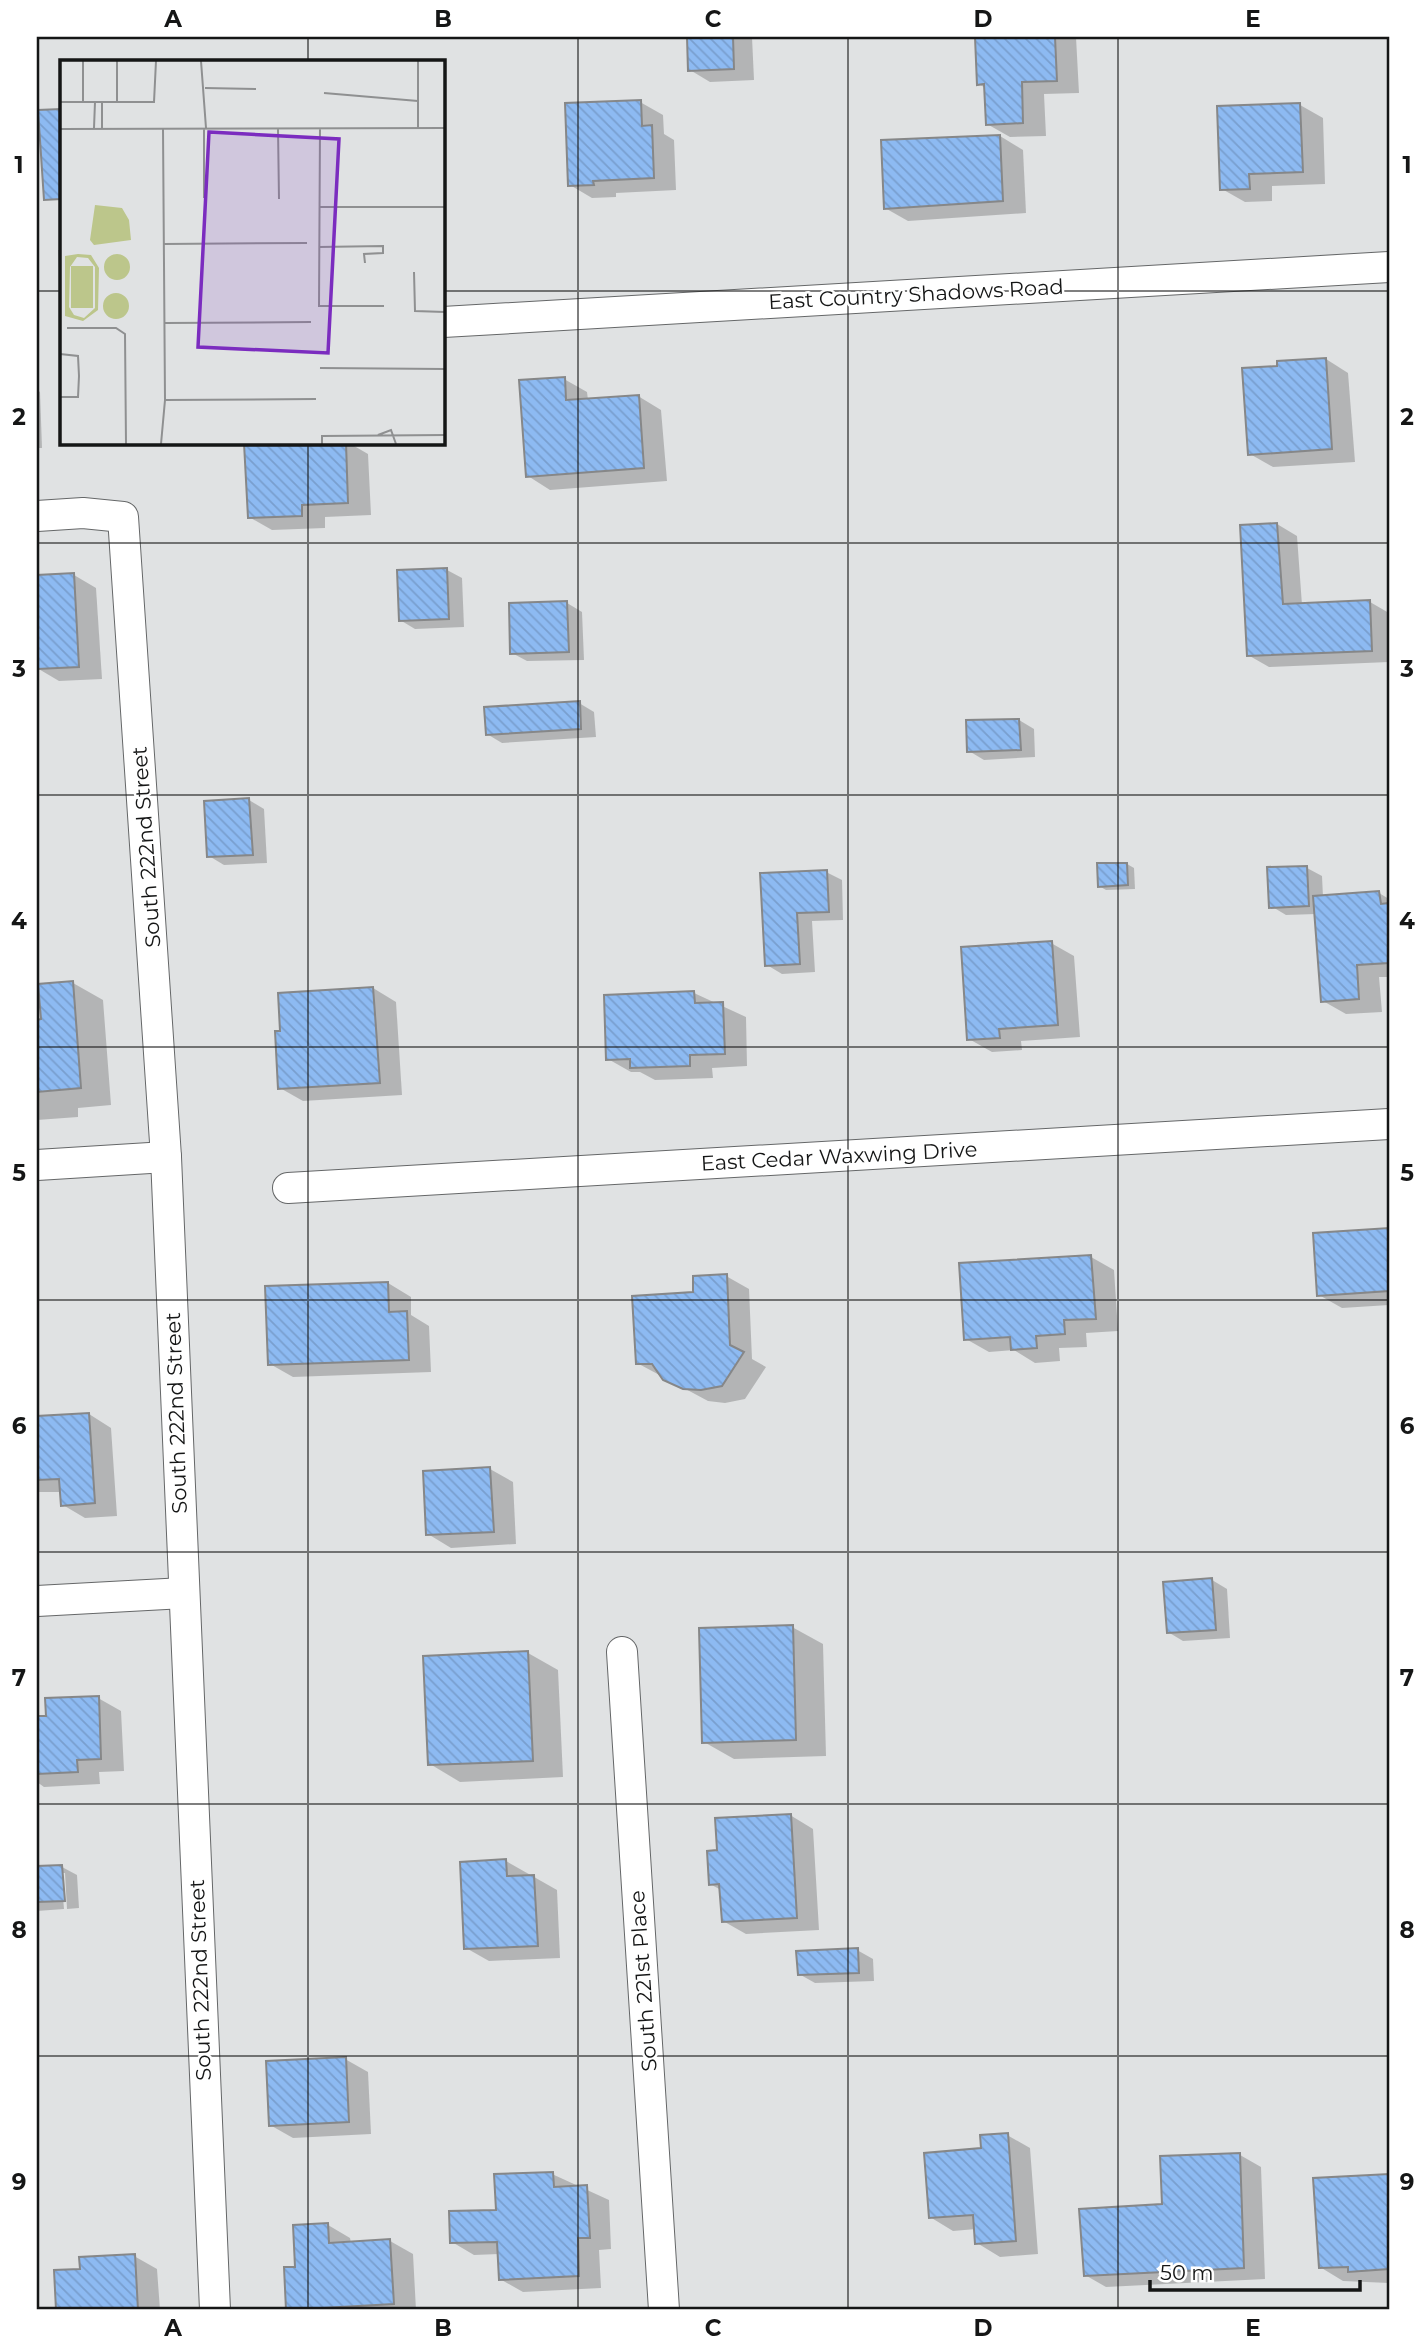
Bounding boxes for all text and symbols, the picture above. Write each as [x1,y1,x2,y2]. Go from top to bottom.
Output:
text: A [163,5,182,33]
text: B [434,5,452,33]
text: C [705,5,722,33]
text: D [974,5,993,33]
text: E [1245,5,1261,33]
inset map [60,60,444,444]
text: 1 [14,151,24,179]
text: 1 [1402,151,1412,179]
street label: East Country Shadows Road [768,274,1064,314]
text: 2 [12,403,26,431]
text: 2 [1400,403,1414,431]
text: 3 [11,655,26,683]
text: 3 [1399,655,1414,683]
street label: South 222nd Street [126,746,166,948]
text: 4 [11,907,27,935]
text: 4 [1399,907,1415,935]
street label: East Cedar Waxwing Drive [700,1136,978,1176]
text: 5 [12,1159,26,1187]
text: 5 [1400,1159,1414,1187]
street label: South 222nd Street [160,1312,192,1514]
text: 6 [12,1412,27,1440]
text: 6 [1400,1412,1415,1440]
text: 7 [12,1664,26,1692]
text: 7 [1400,1664,1414,1692]
street label: South 222nd Street [184,1879,216,2081]
street label: South 221st Place [624,1890,662,2072]
text: 8 [11,1916,27,1944]
text: 8 [1399,1916,1415,1944]
text: 9 [12,2168,26,2196]
text: 9 [1400,2168,1414,2196]
scale bar [1150,2249,1360,2293]
text: 50 m [1160,2260,1214,2285]
text: A [163,2314,182,2342]
text: B [434,2314,452,2342]
text: C [705,2314,722,2342]
text: D [974,2314,993,2342]
text: E [1245,2314,1261,2342]

